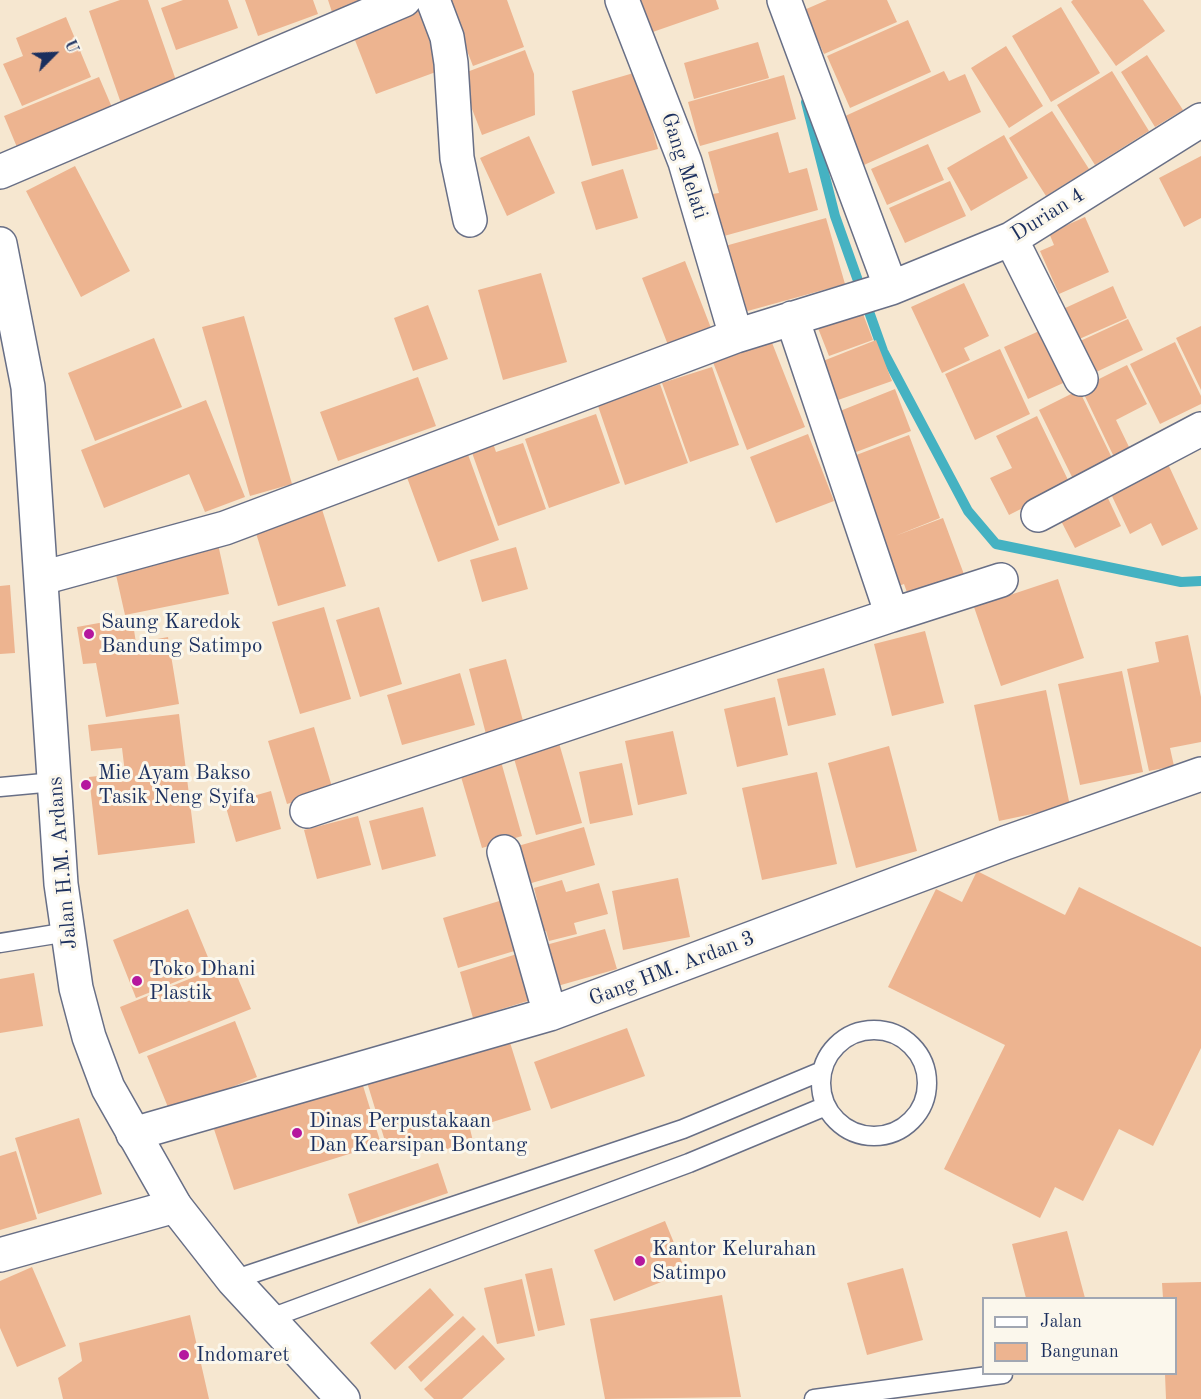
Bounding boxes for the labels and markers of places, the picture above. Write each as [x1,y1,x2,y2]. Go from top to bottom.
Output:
place label: Saung Karedok Bandung Satimpo [101,609,262,659]
marker: Saung Karedok Bandung Satimpo [82,627,96,641]
place label: Mie Ayam Bakso Tasik Neng Syifa [98,760,255,810]
marker: Mie Ayam Bakso Tasik Neng Syifa [79,778,93,792]
place label: Toko Dhani Plastik [149,956,255,1006]
marker: Toko Dhani Plastik [130,974,144,988]
place label: Dinas Perpustakaan Dan Kearsipan Bontang [309,1108,527,1158]
marker: Dinas Perpustakaan Dan Kearsipan Bontang [290,1126,304,1140]
place label: Kantor Kelurahan Satimpo [652,1236,816,1286]
marker: Kantor Kelurahan Satimpo [633,1254,647,1268]
place label: Indomaret [196,1342,290,1368]
marker: Indomaret [177,1348,191,1362]

